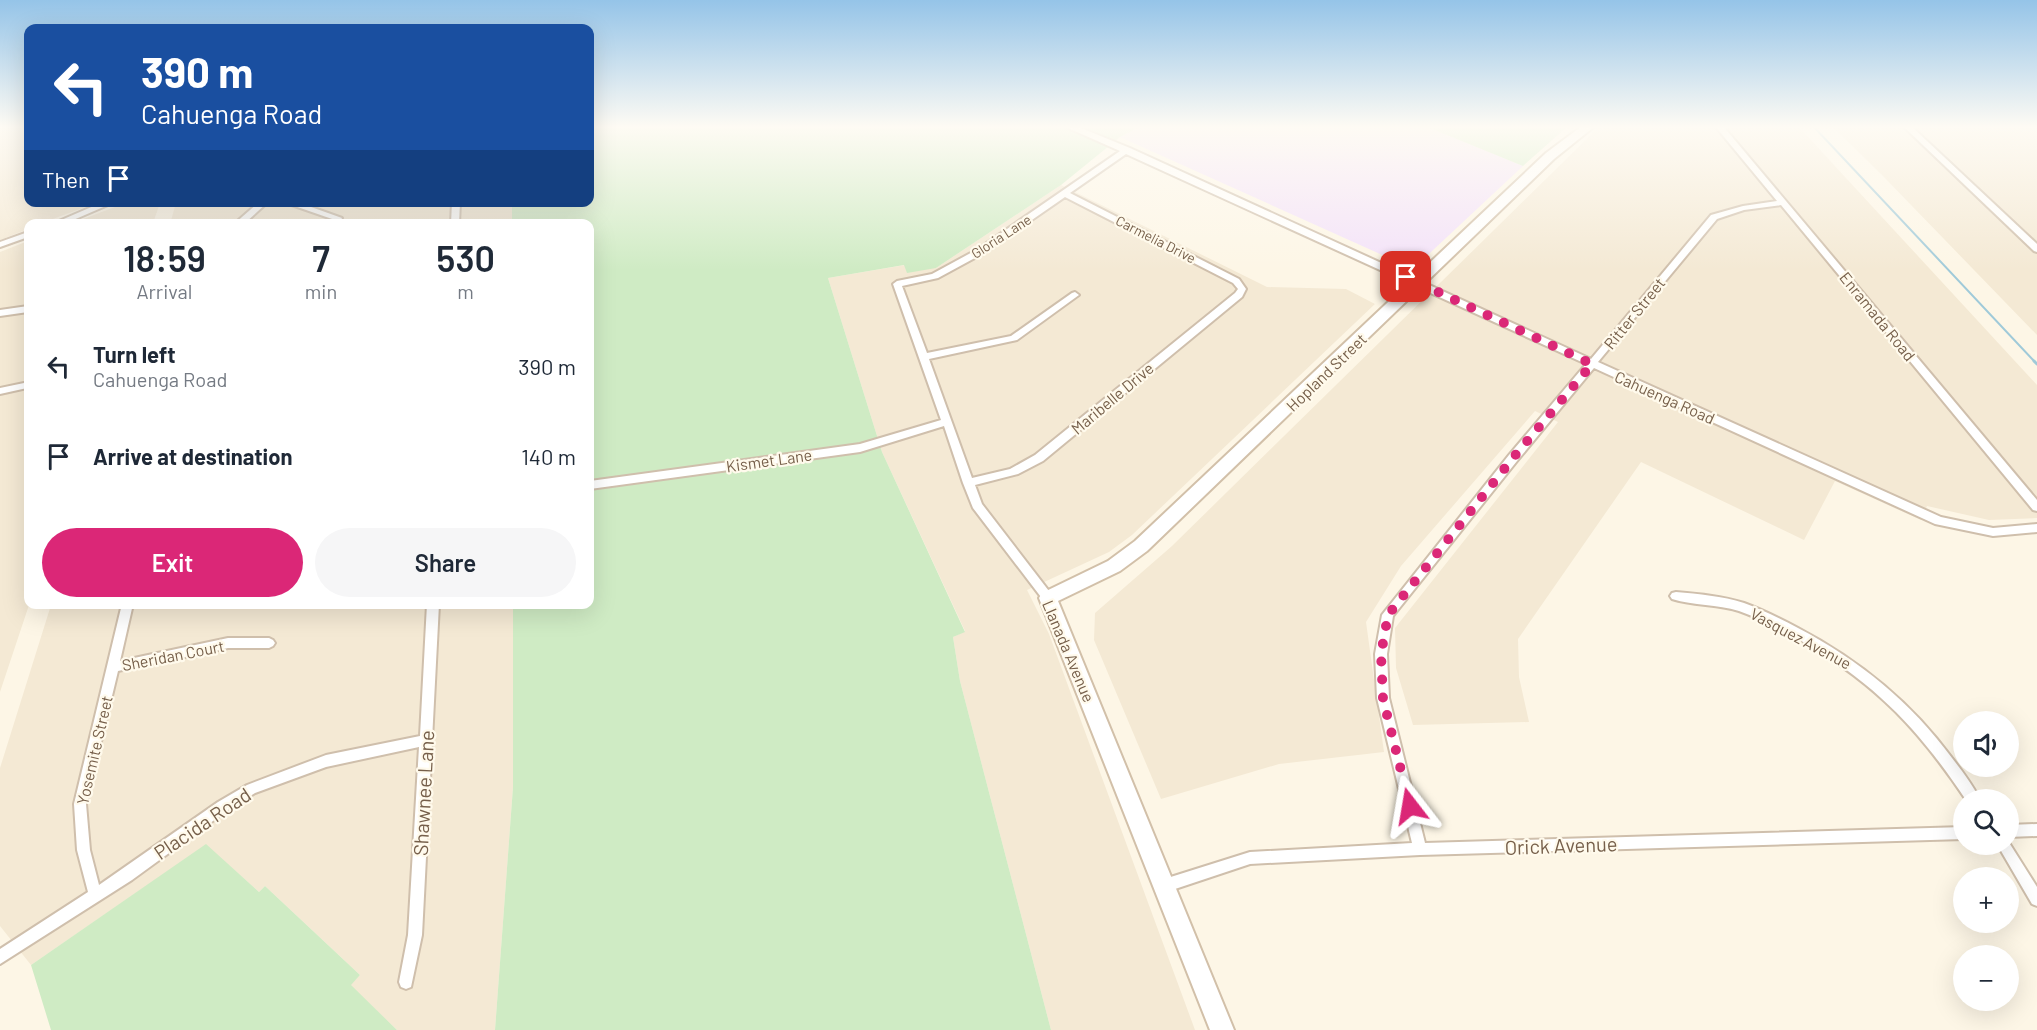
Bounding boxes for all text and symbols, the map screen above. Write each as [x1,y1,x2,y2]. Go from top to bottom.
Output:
text: 390 m [141,46,253,96]
icon: left [42,48,120,126]
text: Cahuenga Road [141,97,322,129]
icon: arrive [102,162,135,195]
text: Then [42,166,90,192]
street label: Gloria Lane [968,210,1034,262]
street label: Carmelia Drive [1113,212,1199,266]
text: 18:59 [123,236,206,279]
text: 7 [312,236,330,279]
text: 530 [436,236,495,279]
pin [1380,251,1431,302]
icon: arrive [1389,260,1422,293]
street label: Enramada Road [1836,268,1920,364]
street label: Ritter Street [1599,273,1669,353]
text: Arrival [136,279,192,303]
text: min [305,279,337,303]
text: m [457,279,474,303]
street label: Hopland Street [1282,329,1370,415]
text: Turn left [93,341,176,367]
icon: left [42,350,75,383]
text: 390 m [518,353,576,379]
street label: Maribelle Drive [1067,358,1157,438]
street label: Cahuenga Road [1612,366,1718,428]
text: Cahuenga Road [93,367,227,391]
icon: arrive [42,440,75,473]
text: Arrive at destination [93,443,292,469]
text: 140 m [521,443,576,469]
street label: Kismet Lane [725,445,813,475]
button: Exit [42,528,303,597]
button: Share [315,528,576,597]
street label: Llanada Avenue [1039,597,1099,705]
street label: Vasquez Avenue [1747,603,1855,673]
street label: Sheridan Court [120,636,226,674]
street label: Yosemite Street [72,694,116,806]
map controls [1953,711,2019,1011]
button: sound [1953,711,2019,777]
street label: Shawnee Lane [408,730,438,856]
position arrow [1378,774,1442,838]
street label: Placida Road [149,782,255,864]
button: search [1953,789,2019,855]
street label: Orick Avenue [1504,831,1618,859]
button: + [1953,867,2019,933]
button: − [1953,945,2019,1011]

